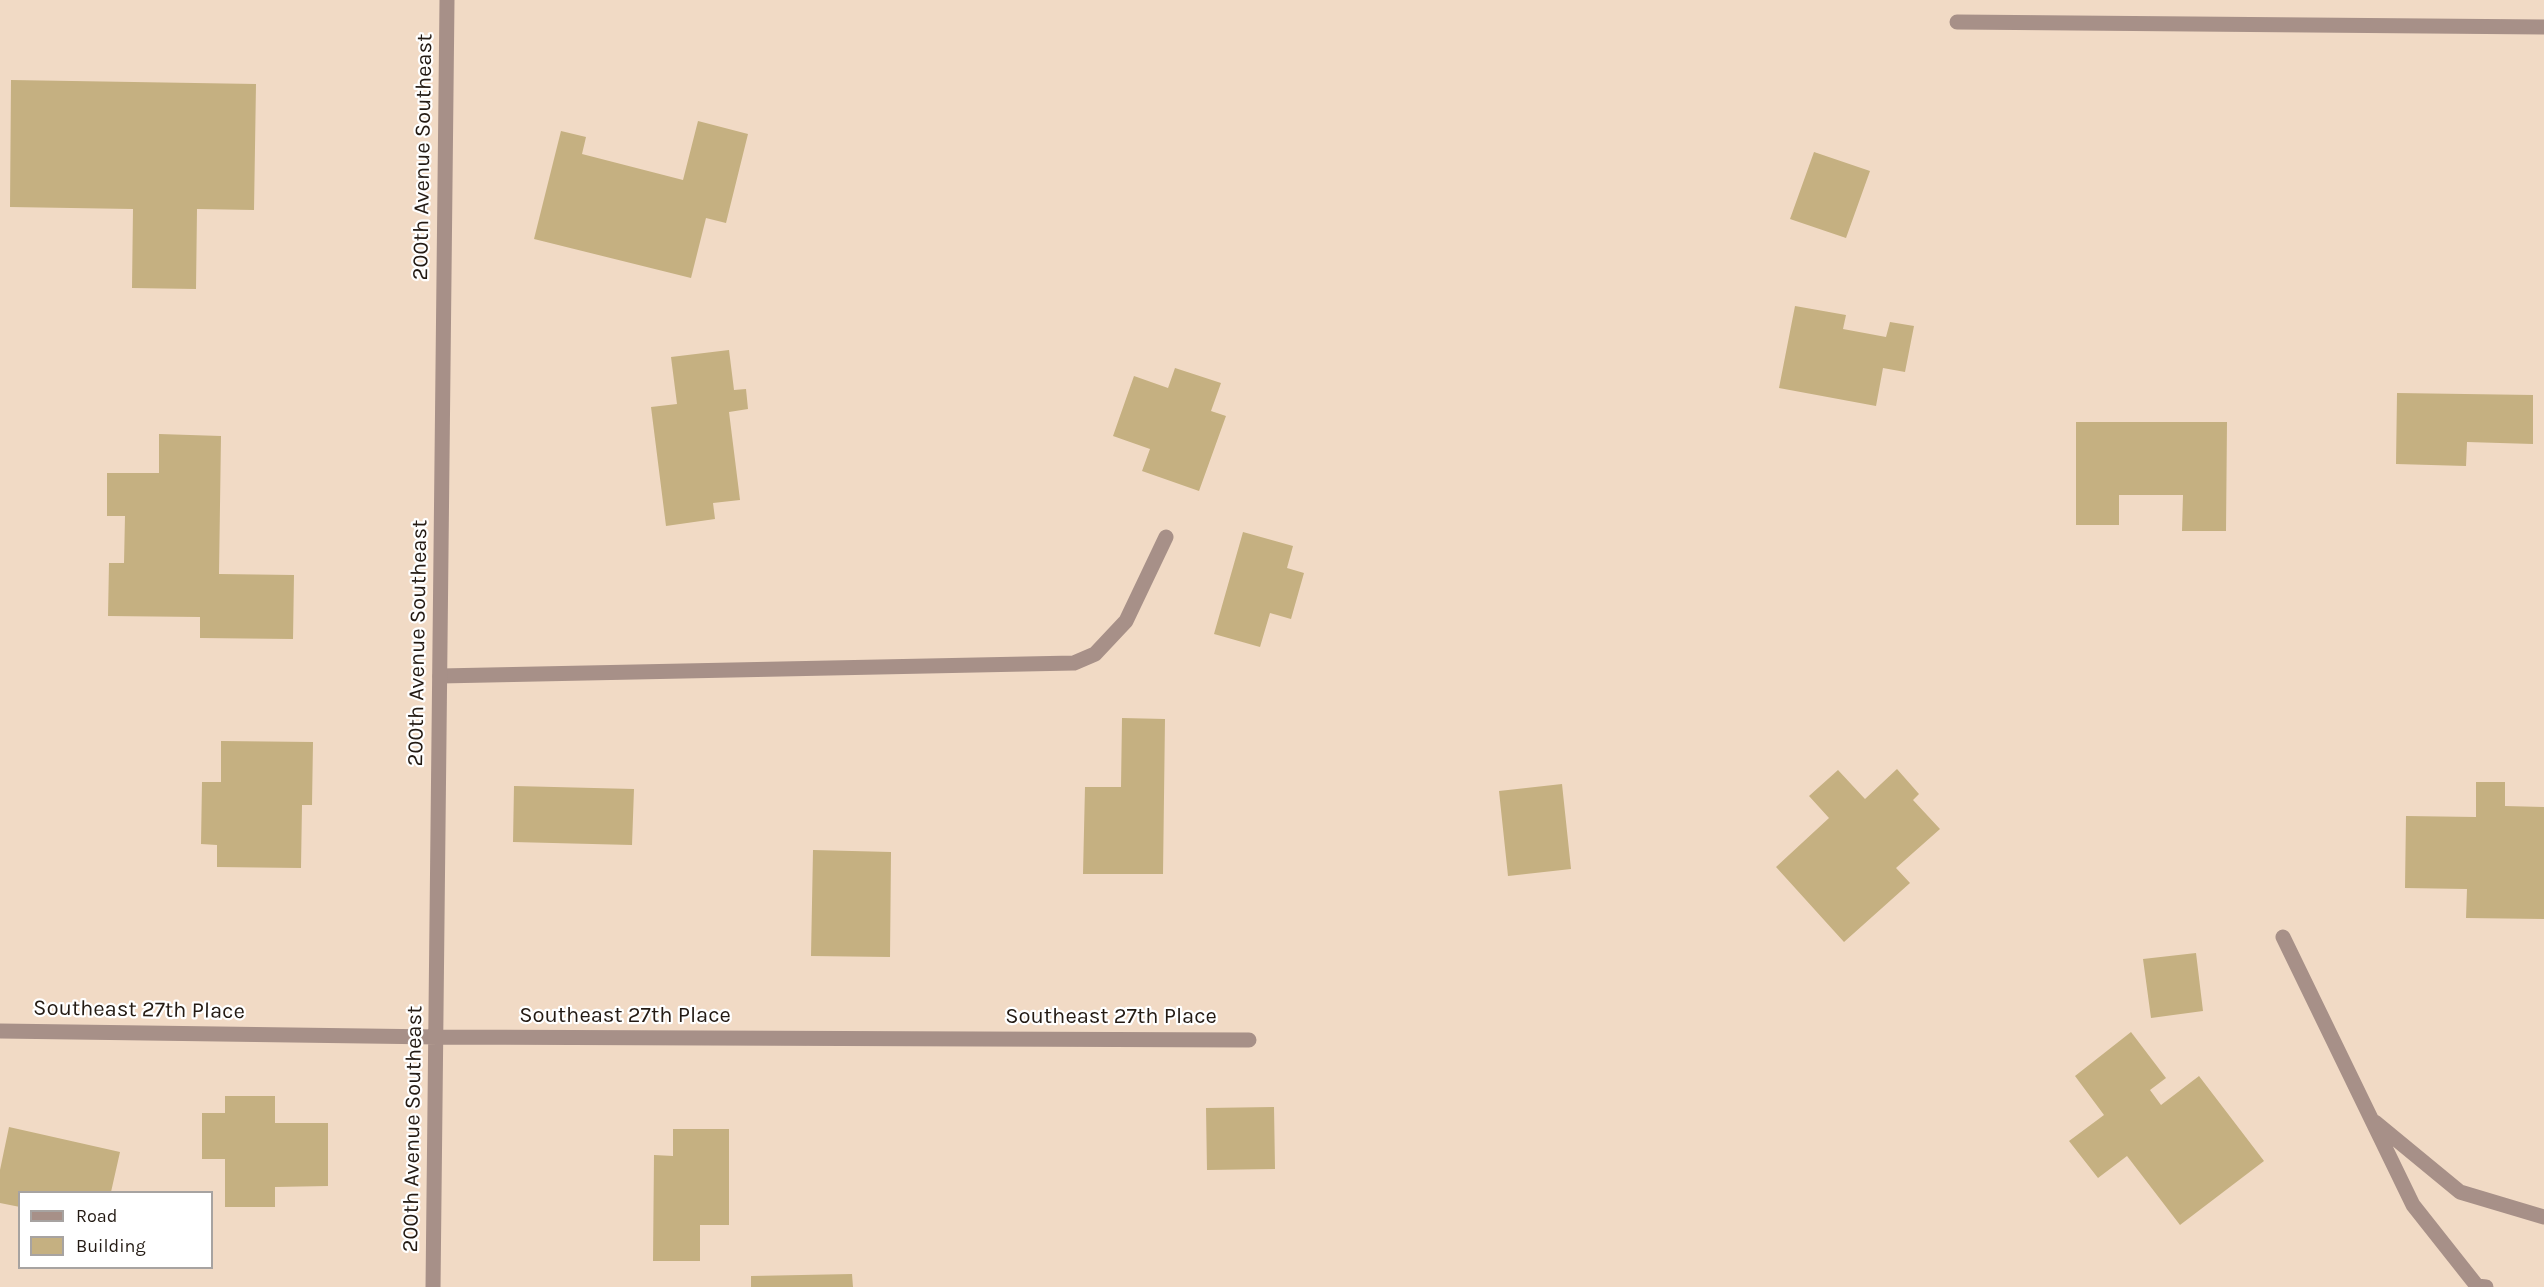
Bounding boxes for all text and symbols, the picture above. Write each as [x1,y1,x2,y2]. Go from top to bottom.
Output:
street label: 200th Avenue Southeast [408,33,438,281]
street label: 200th Avenue Southeast [403,519,433,767]
street label: Southeast 27th Place [33,995,245,1025]
street label: Southeast 27th Place [519,1003,731,1029]
street label: Southeast 27th Place [1005,1004,1217,1030]
street label: 200th Avenue Southeast [398,1005,428,1253]
legend [18,1191,213,1269]
text: Road [76,1205,117,1227]
text: Building [76,1235,146,1257]

